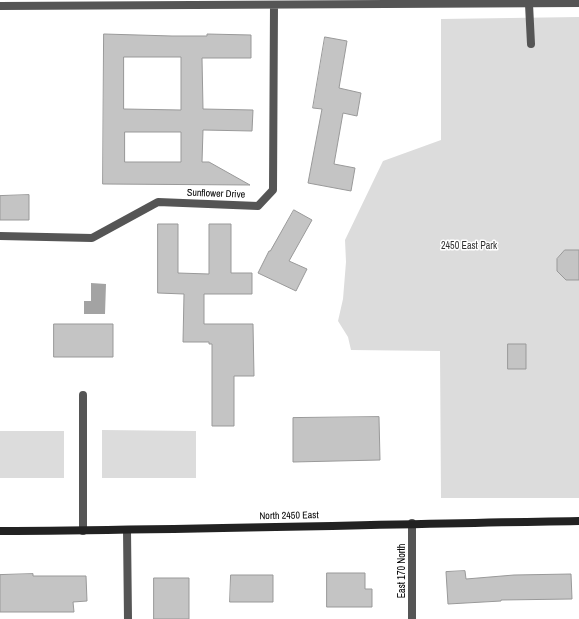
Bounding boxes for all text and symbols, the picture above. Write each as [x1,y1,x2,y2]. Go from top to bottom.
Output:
street label: Sunflower Drive [187,187,245,201]
park label: 2450 East Park [441,240,497,252]
street label: North 2450 East [259,509,319,523]
street label: East 170 North [396,544,408,598]

